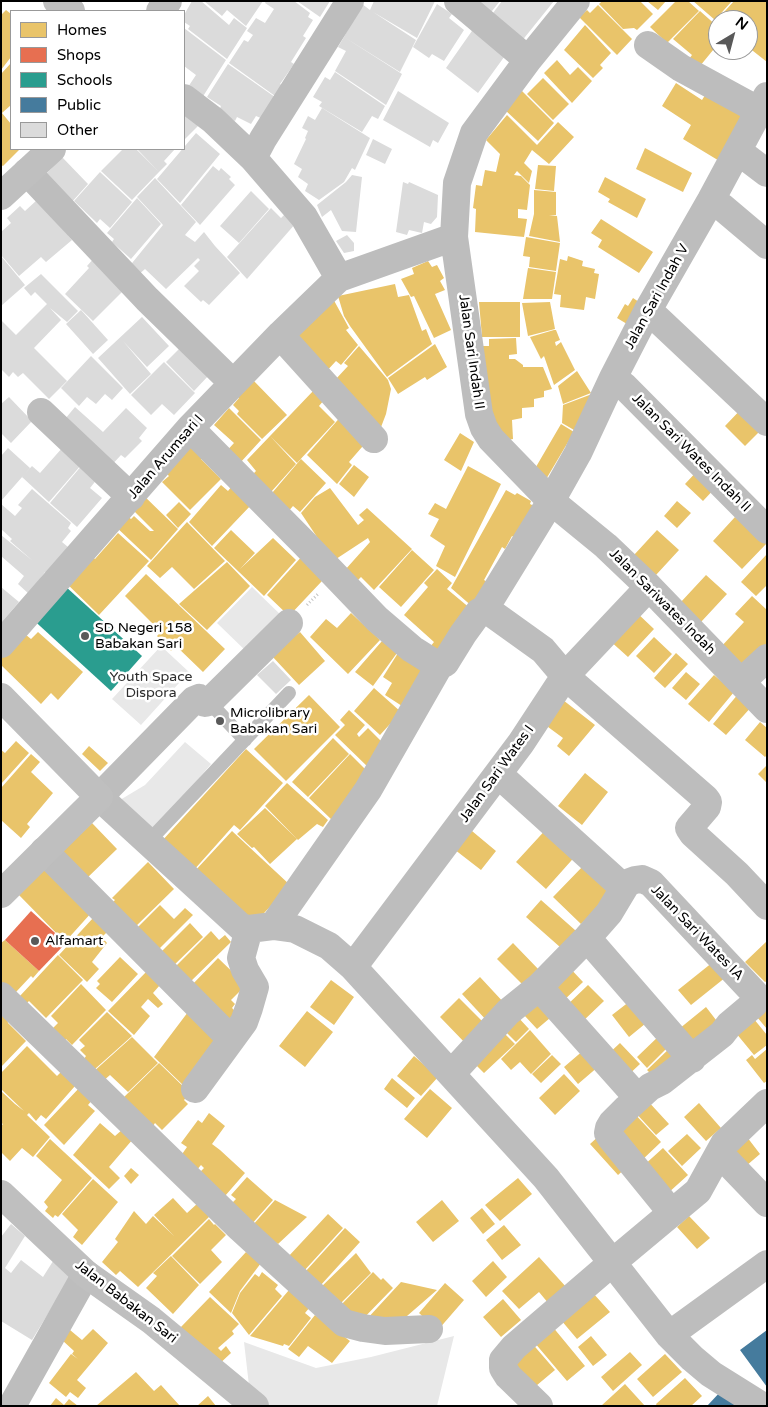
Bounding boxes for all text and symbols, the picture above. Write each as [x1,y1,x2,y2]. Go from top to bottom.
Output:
legend [10,10,185,150]
north arrow [708,10,758,60]
text: N [732,13,751,34]
text: Homes [57,21,107,39]
text: Shops [57,46,101,64]
text: Schools [57,71,113,89]
text: Public [57,96,101,114]
text: Other [57,121,98,139]
street label: Jalan Sari Indah V [621,241,693,353]
street label: Jalan Sari Indah II [455,293,487,411]
street label: Jalan Sari Wates Indah II [628,390,754,516]
street label: Jalan Arumsari I [125,411,207,503]
street label: Jalan Sariwates Indah [605,545,719,659]
place label: SD Negeri 158 Babakan Sari [95,620,192,652]
marker: SD Negeri 158 Babakan Sari [79,630,91,642]
park label: Youth Space Dispora [110,669,192,702]
place label: Microlibrary Babakan Sari [230,705,317,738]
marker: Microlibrary Babakan Sari [214,715,226,727]
street label: Jalan Sari Wates I [456,722,538,826]
street label: Jalan Sari Wates IA [647,882,747,984]
place label: Alfamart [45,933,103,949]
marker: Alfamart [29,935,41,947]
street label: Jalan Babakan Sari [72,1257,180,1347]

